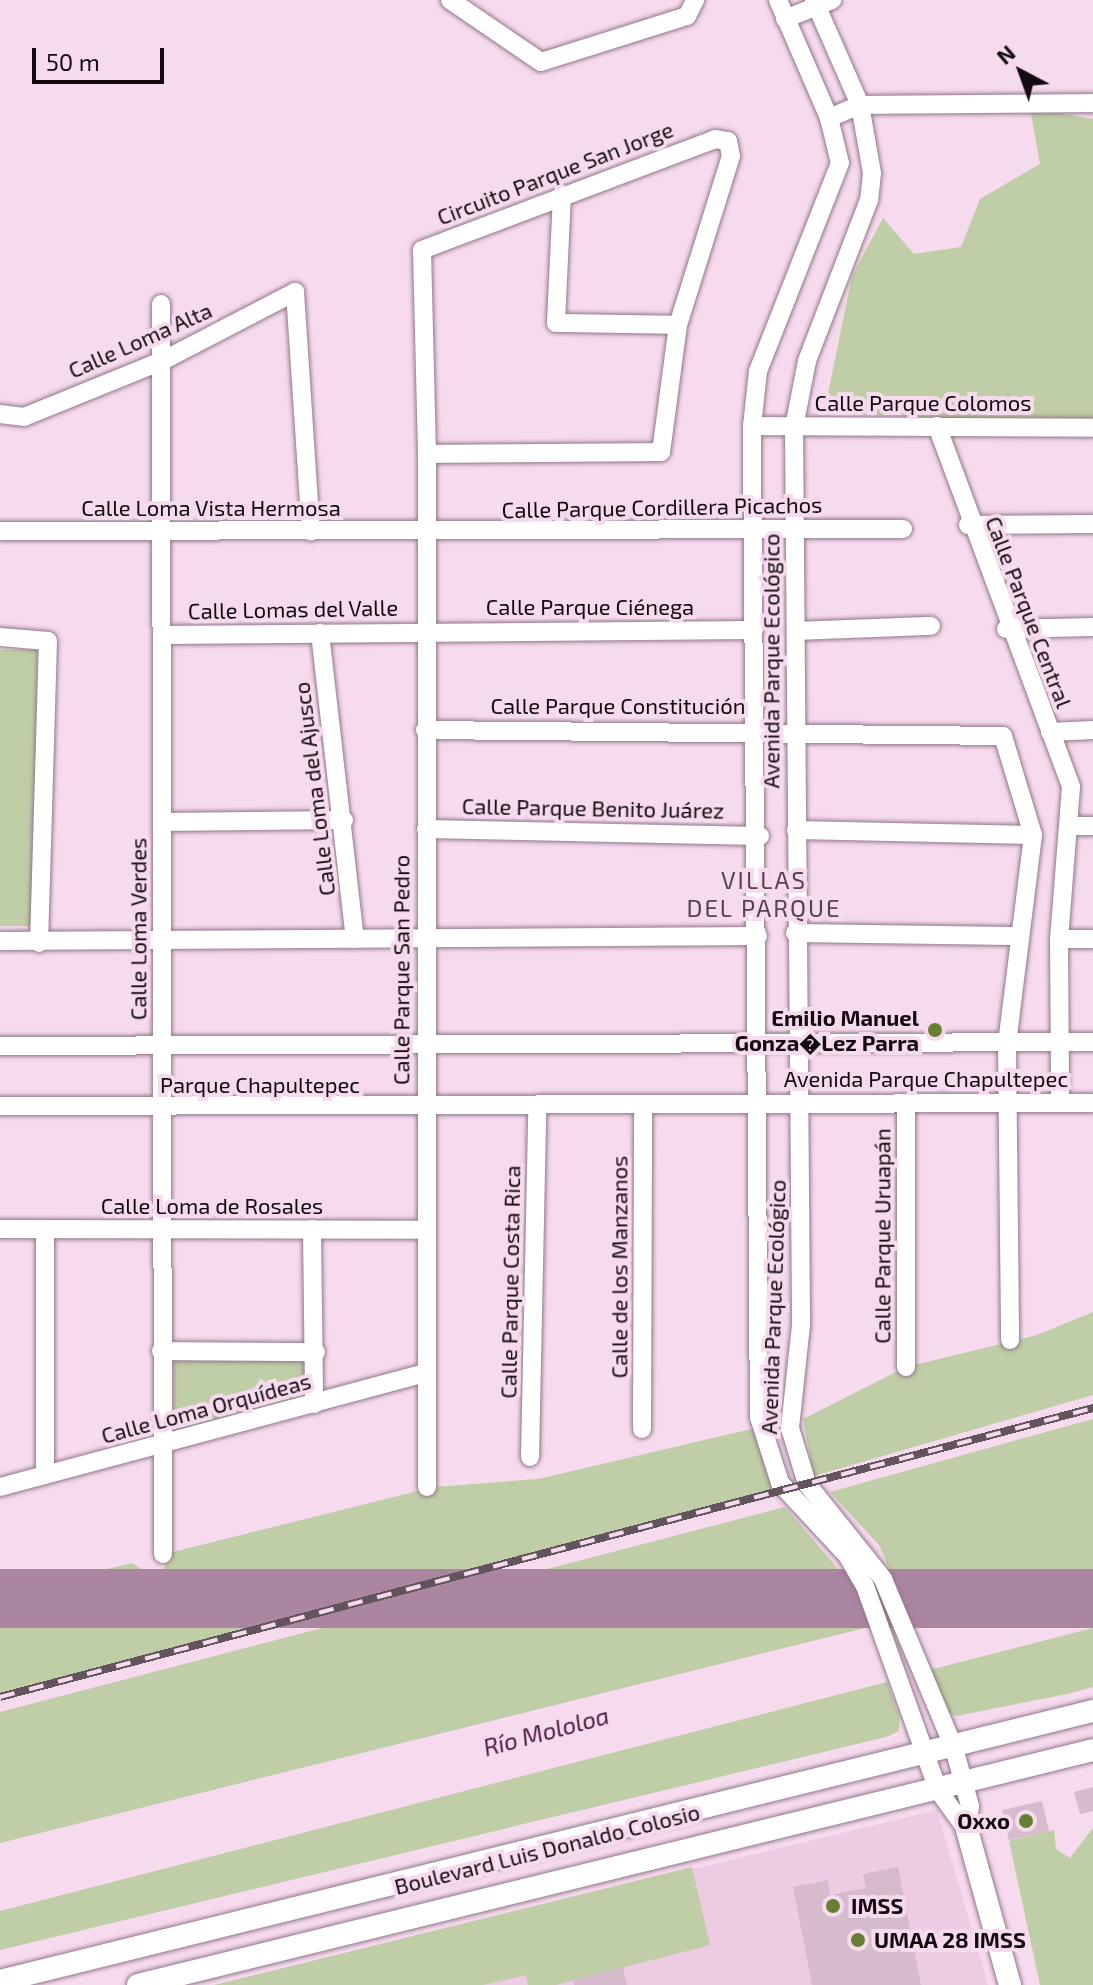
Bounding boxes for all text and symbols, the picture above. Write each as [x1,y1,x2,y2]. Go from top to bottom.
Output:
scale bar [36,32,168,82]
north arrow [981,32,1061,112]
text: N [991,39,1020,69]
text: 50 m [46,47,100,76]
street label: Circuito Parque San Jorge [433,116,677,230]
street label: Calle Loma Alta [64,296,216,384]
street label: Calle Parque Colomos [815,390,1031,416]
street label: Calle Parque Cordillera Picachos [501,491,823,523]
street label: Calle Loma Vista Hermosa [81,495,341,521]
street label: Calle Parque Central [980,513,1078,711]
street label: Avenida Parque Ecológico [758,533,784,789]
street label: Calle Lomas del Valle [187,594,399,624]
street label: Calle Parque Ciénega [486,594,694,620]
street label: Calle Loma del Ajusco [288,680,340,898]
street label: Calle Parque Constitución [490,693,746,719]
street label: Calle Parque Benito Juárez [461,793,725,823]
street label: Calle Loma Verdes [125,838,151,1020]
street label: Calle Parque San Pedro [388,855,414,1085]
district label: VILLAS DEL PARQUE [686,866,842,922]
place label: Emilio Manuel Gonza�Lez Parra [735,1004,919,1056]
marker: Emilio Manuel Gonza�Lez Parra [926,1021,944,1039]
street label: Avenida Parque Chapultepec [784,1066,1068,1092]
street label: Parque Chapultepec [160,1072,360,1098]
street label: Calle Parque Uruapán [869,1128,895,1344]
street label: Calle de los Manzanos [606,1156,632,1378]
street label: Calle Parque Costa Rica [495,1165,525,1399]
street label: Avenida Parque Ecológico [755,1179,791,1435]
street label: Calle Loma de Rosales [101,1193,323,1219]
street label: Calle Loma Orquídeas [98,1367,314,1449]
water label: Río Mololoa [480,1700,612,1762]
street label: Boulevard Luis Donaldo Colosio [392,1798,702,1900]
place label: Oxxo [957,1808,1010,1834]
marker: Oxxo [1017,1812,1035,1830]
place label: IMSS [851,1893,903,1919]
marker: IMSS [822,1895,844,1917]
place label: UMAA 28 IMSS [874,1927,1026,1953]
marker: UMAA 28 IMSS [849,1931,867,1949]

